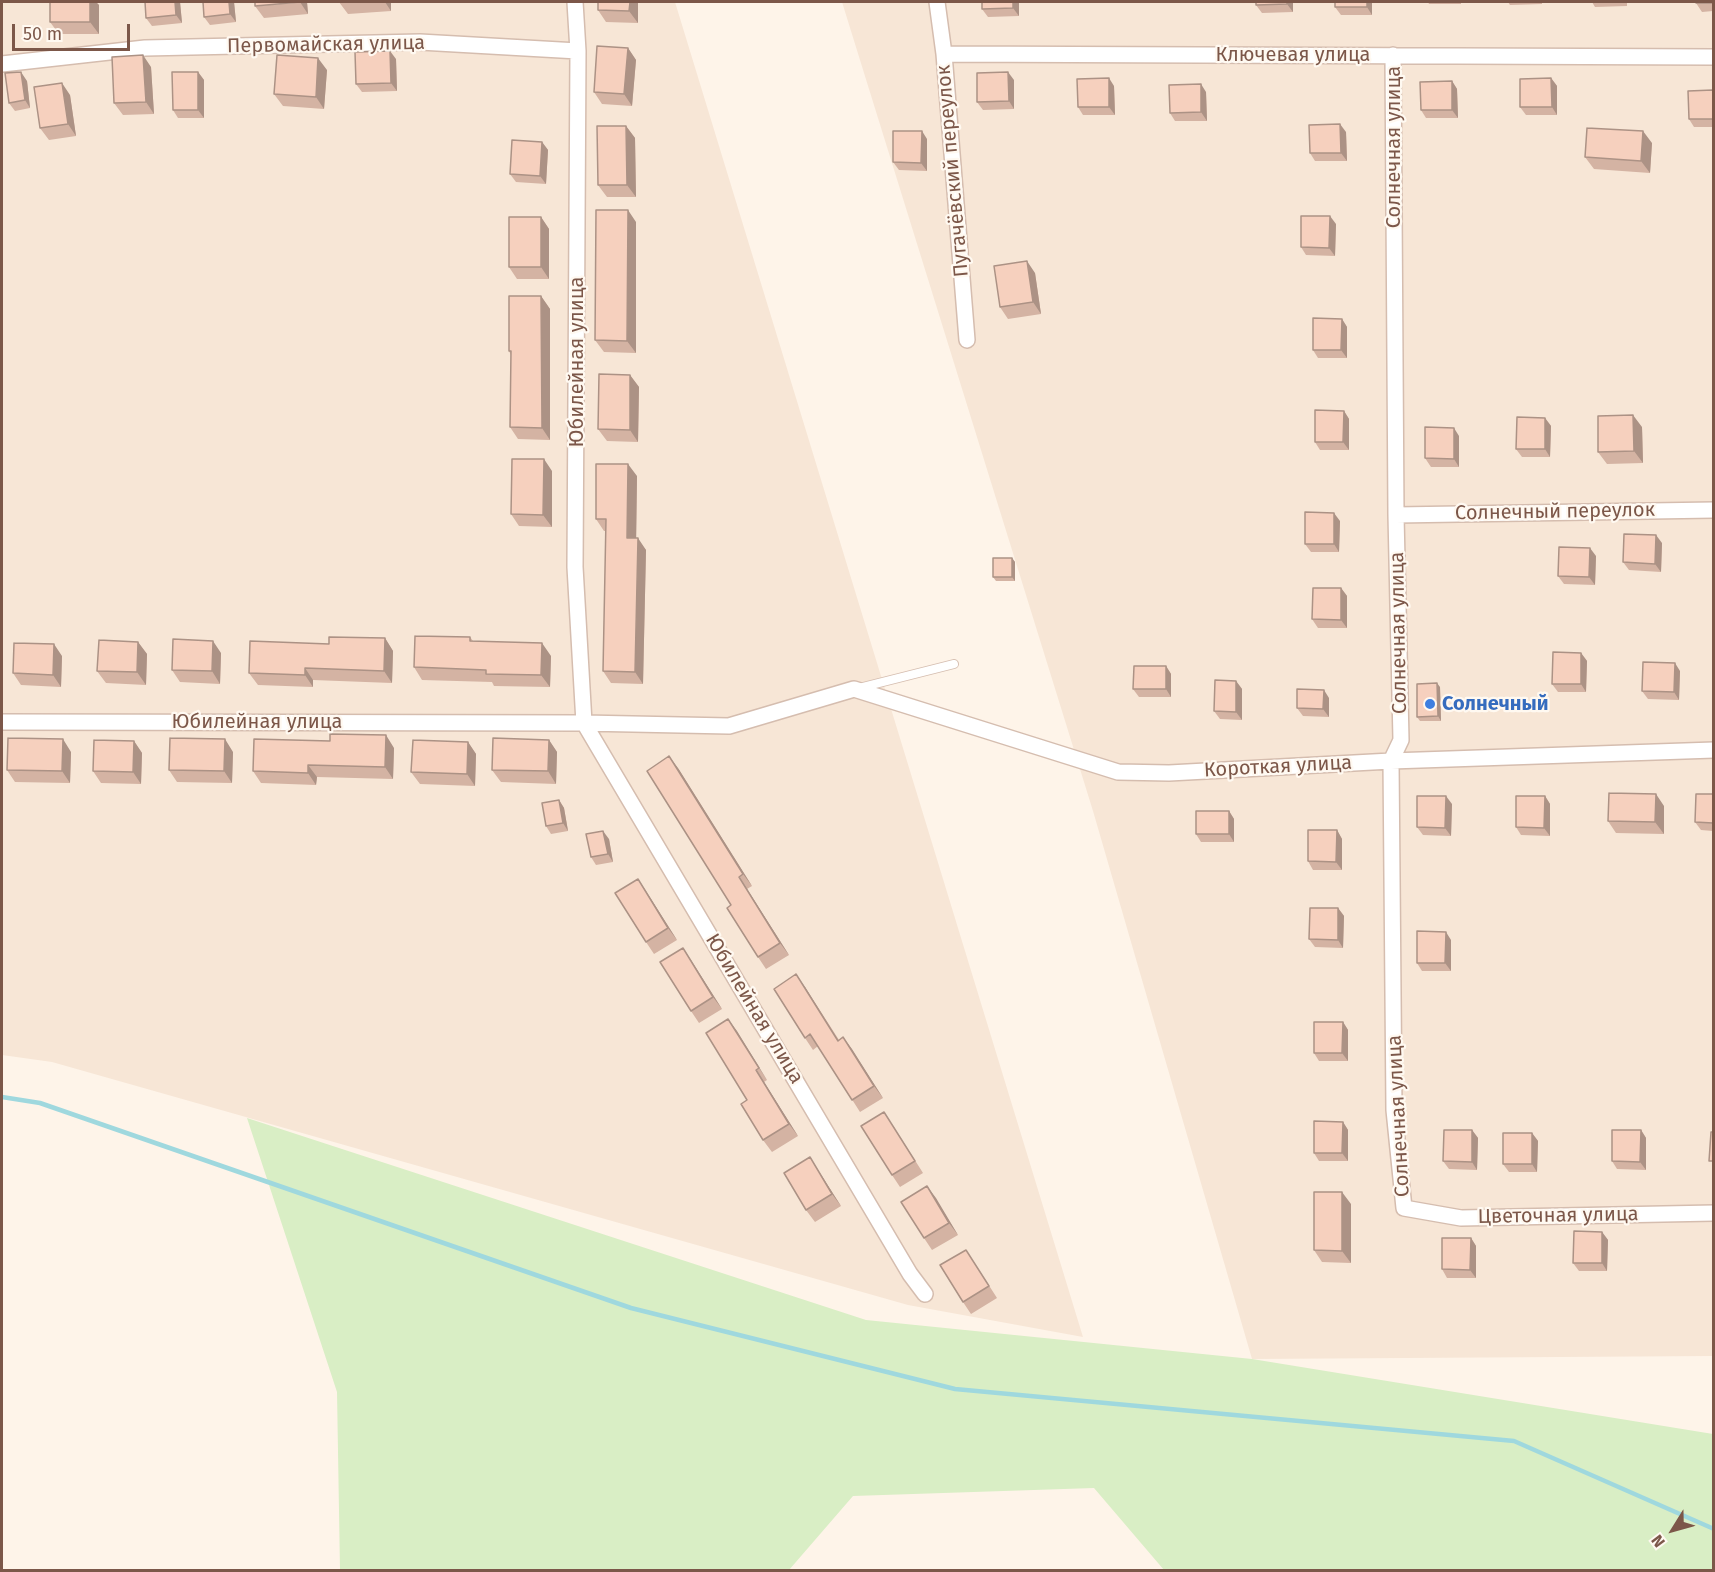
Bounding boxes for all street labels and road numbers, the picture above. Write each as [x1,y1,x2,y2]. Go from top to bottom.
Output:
street label: Первомайская улица [227,31,425,59]
street label: Ключевая улица [1216,43,1370,67]
street label: Пугачёвский переулок [932,64,974,278]
street label: Солнечная улица [1382,66,1406,228]
street label: Юбилейная улица [565,277,589,447]
street label: Солнечный переулок [1455,498,1655,526]
street label: Солнечная улица [1386,552,1412,714]
street label: Юбилейная улица [172,710,342,734]
street label: Короткая улица [1203,751,1353,783]
street label: Юбилейная улица [700,930,808,1088]
street label: Солнечная улица [1383,1034,1415,1198]
street label: Цветочная улица [1477,1203,1639,1229]

